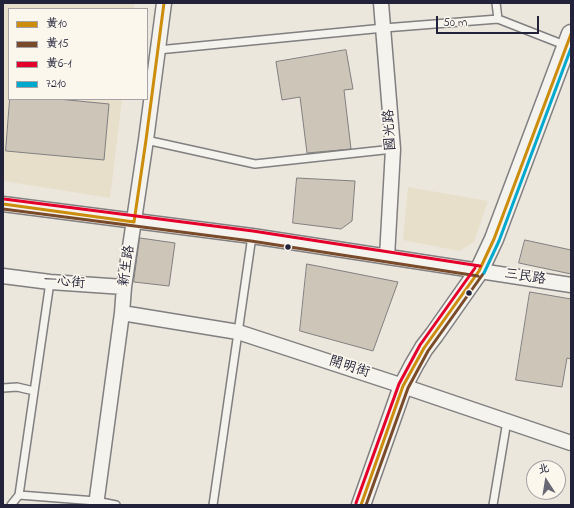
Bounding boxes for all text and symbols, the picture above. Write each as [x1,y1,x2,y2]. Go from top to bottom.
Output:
legend [8,8,148,100]
scale bar [438,8,541,34]
text: 50 m [443,14,467,32]
text: 黃10 [46,15,67,33]
text: 黃15 [46,35,69,53]
text: 黃6-1 [46,55,72,73]
text: 7210 [46,75,66,93]
street label: 國光路 [382,109,400,151]
unlabelled marker [283,242,293,252]
street label: 新生路 [117,244,139,288]
street label: 三民路 [503,267,547,289]
street label: 一心街 [42,273,86,293]
unlabelled marker [464,288,474,298]
street label: 開明街 [326,354,372,382]
north arrow [526,460,566,500]
text: 北 [537,460,551,478]

